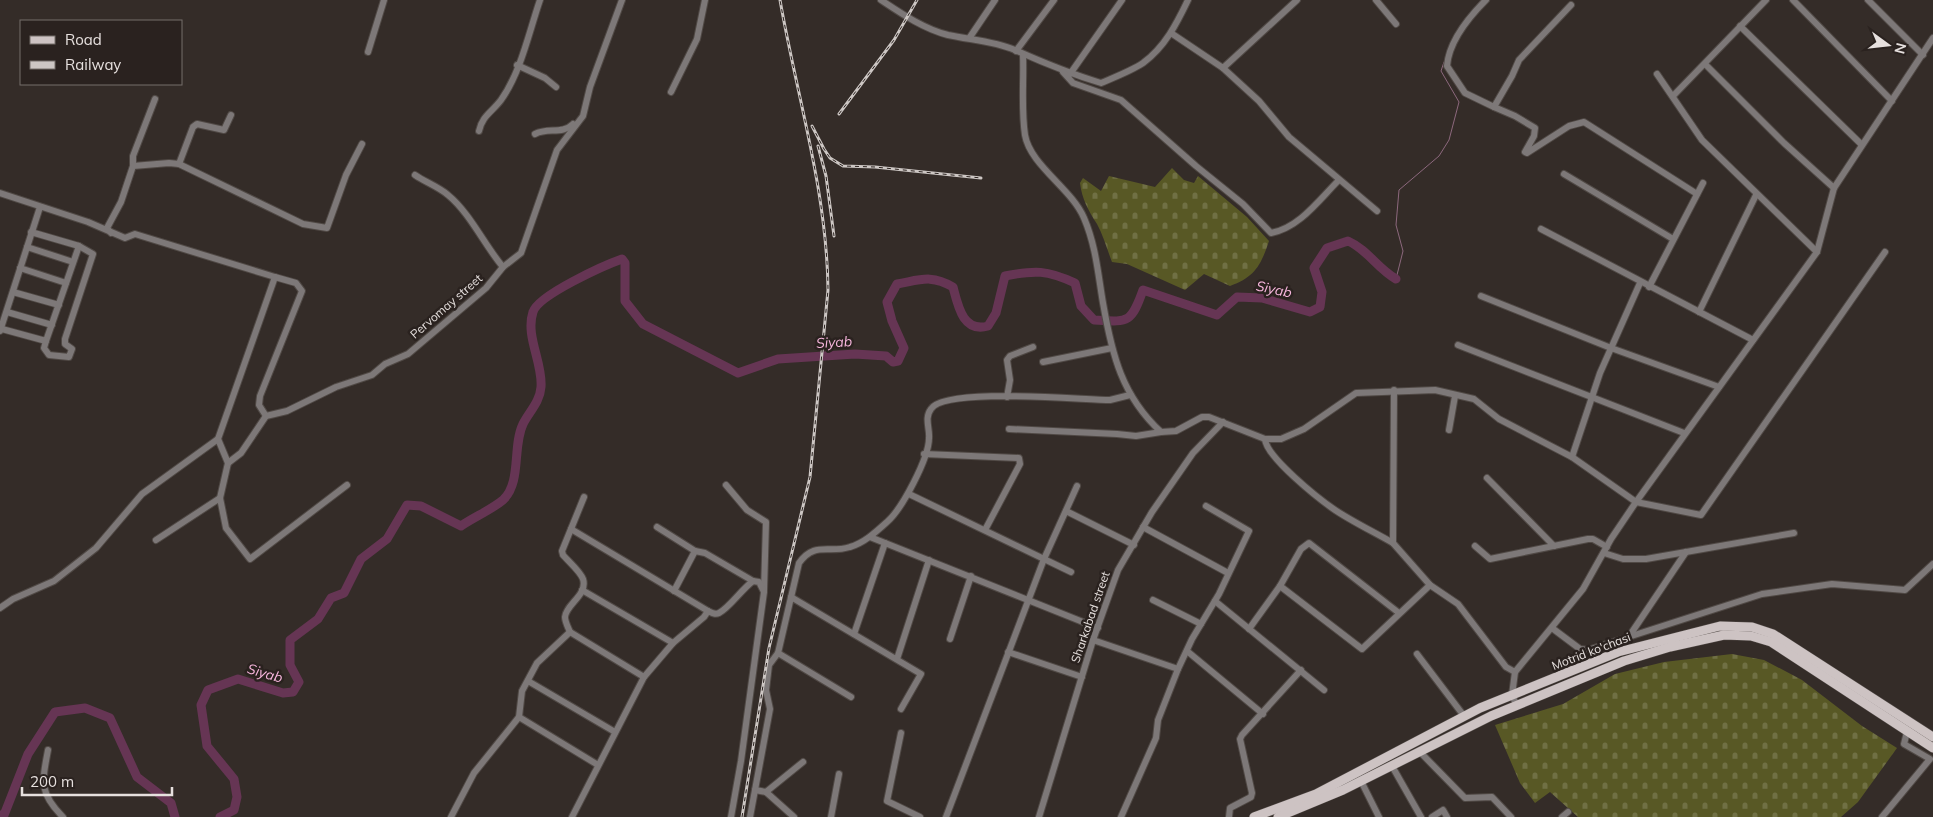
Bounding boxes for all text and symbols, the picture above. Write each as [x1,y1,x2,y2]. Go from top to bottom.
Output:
legend [20,20,182,85]
north arrow [1863,20,1913,70]
text: Road [65,30,102,49]
text: N [1890,41,1911,56]
text: Railway [65,55,121,74]
street label: Pervomay street [407,271,485,341]
water label: Siyab [1254,276,1294,302]
water label: Siyab [815,332,853,352]
street label: Sharkabad street [1067,569,1113,665]
street label: Motrid ko'chasi [1549,629,1633,673]
water label: Siyab [245,659,285,687]
scale bar [22,764,172,796]
text: 200 m [30,772,74,791]

